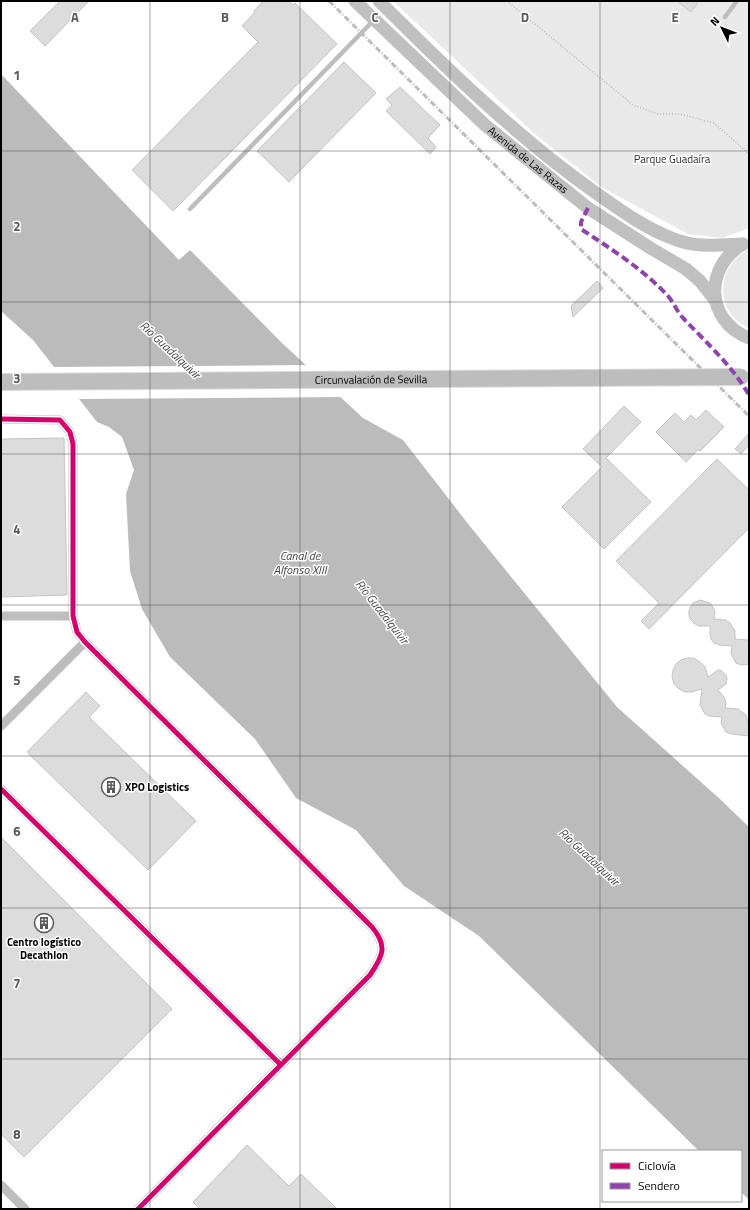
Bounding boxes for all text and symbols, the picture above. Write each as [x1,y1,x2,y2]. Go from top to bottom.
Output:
text: A [71,7,79,27]
text: B [221,7,229,27]
text: C [371,7,379,27]
text: D [521,7,529,27]
text: E [671,7,679,27]
north arrow [702,8,742,48]
text: N [706,13,723,29]
text: 1 [13,65,21,85]
street label: Avenida de Las Razas [484,122,572,197]
park label: Parque Guadaíra [634,151,711,167]
text: 2 [13,216,21,236]
water label: Río Guadalquivir [136,316,207,384]
text: 3 [13,368,21,388]
street label: Circunvalación de Sevilla [315,371,428,388]
text: 4 [13,519,21,539]
water label: Canal de Alfonso XIII [274,546,328,579]
water label: Río Guadalquivir [351,575,415,650]
text: 5 [13,670,21,690]
building icon: XPO Logistics [100,776,122,798]
place label: XPO Logistics [125,779,189,795]
text: 6 [13,821,21,841]
water label: Río Guadalquivir [555,823,626,891]
building icon: Centro logístico Decathlon [33,912,55,934]
place label: Centro logístico Decathlon [7,934,81,963]
text: 7 [13,973,21,993]
text: 8 [13,1124,21,1144]
legend [602,1150,742,1202]
text: Ciclovía [638,1156,676,1175]
text: Sendero [638,1176,680,1195]

